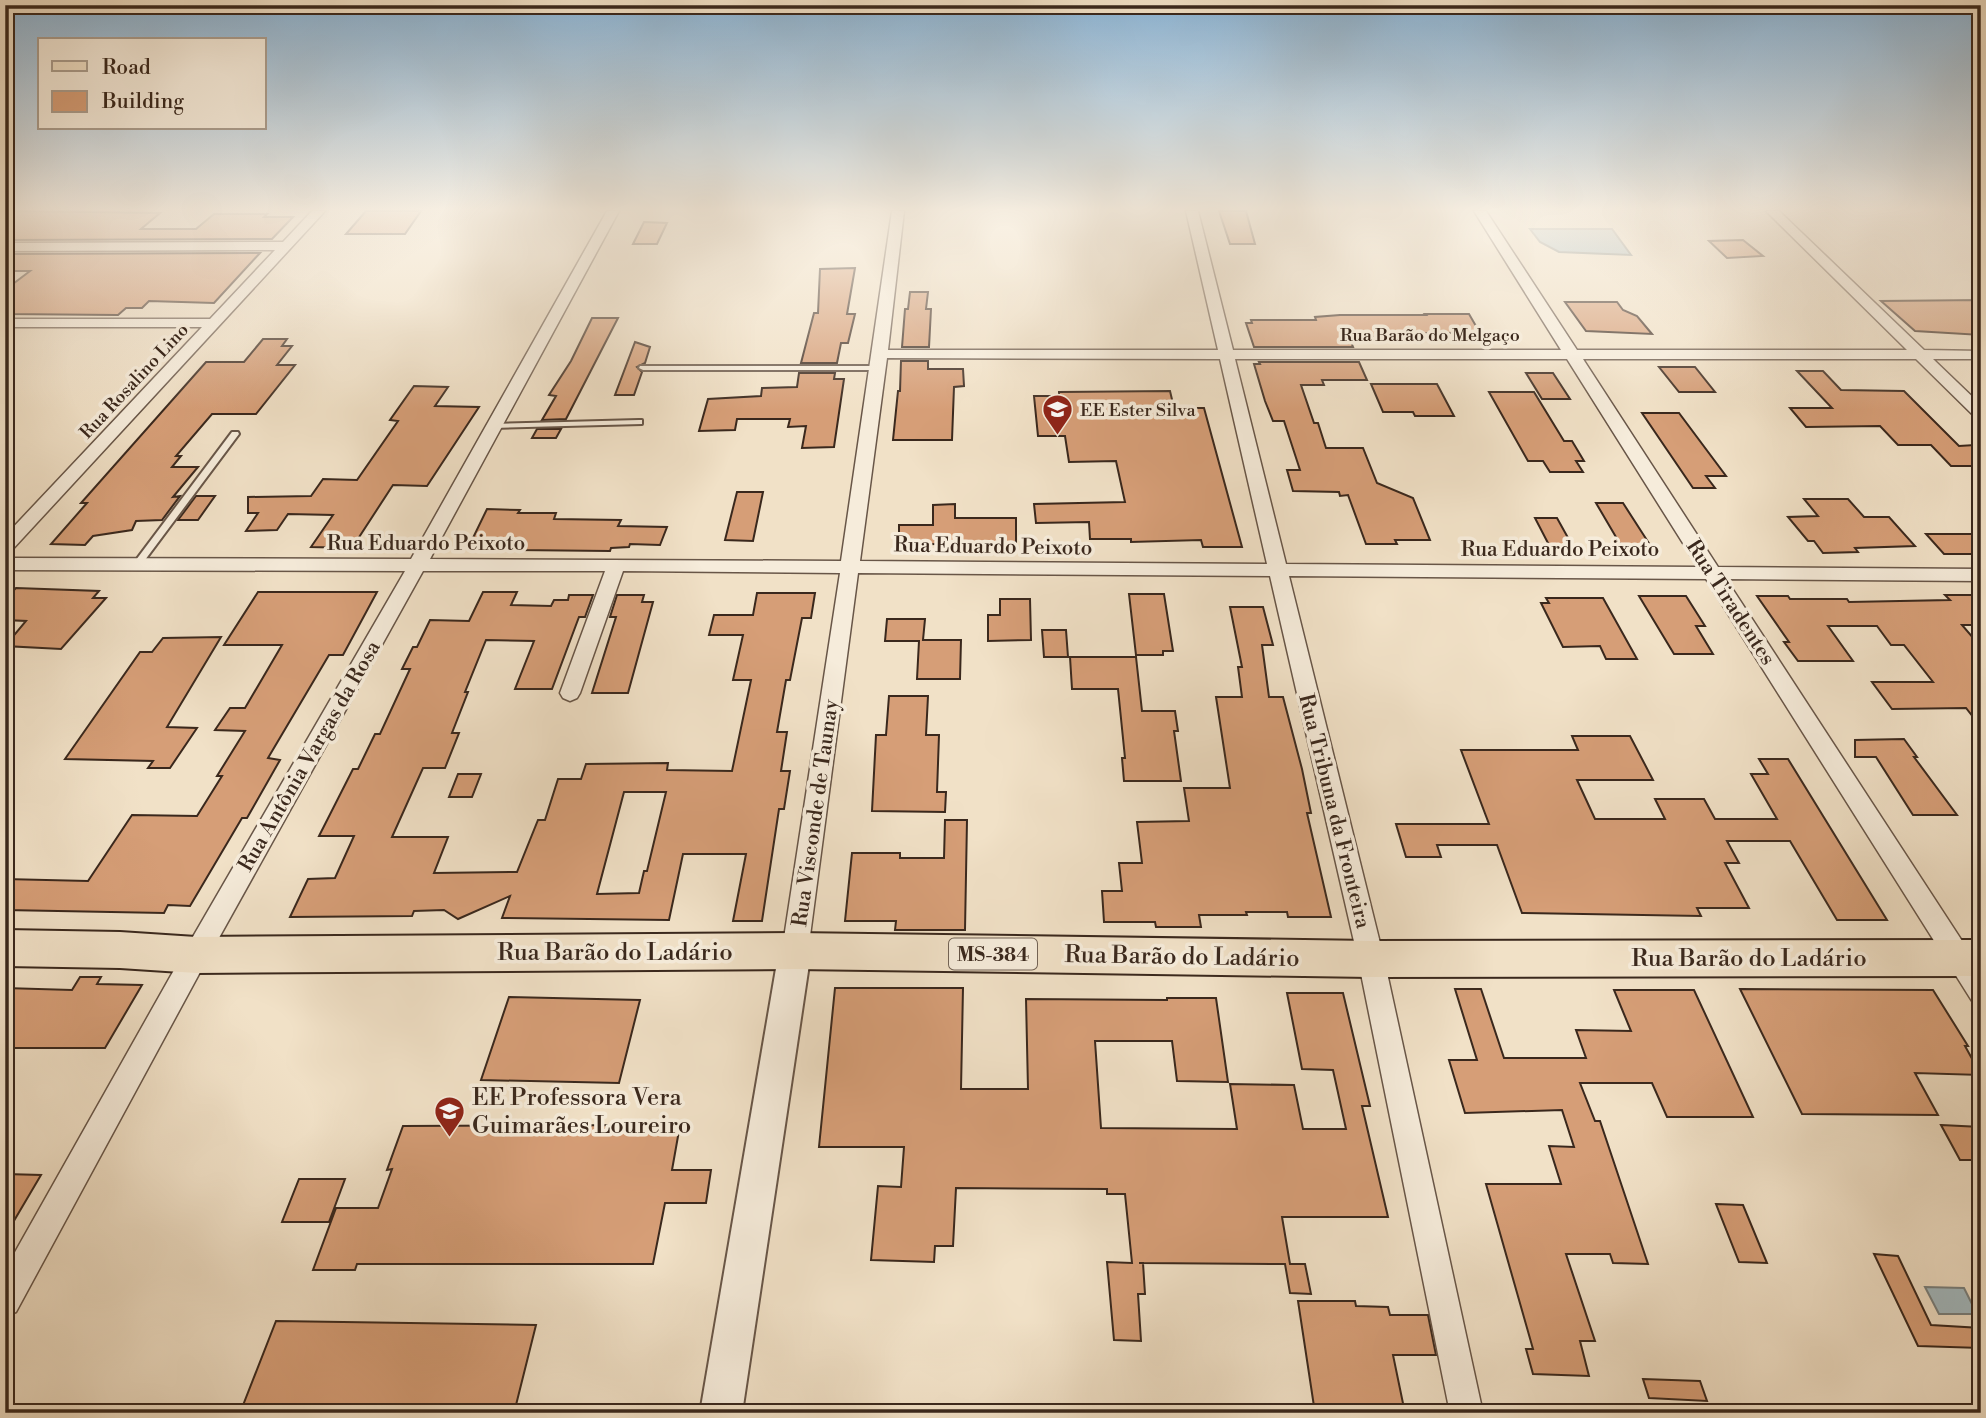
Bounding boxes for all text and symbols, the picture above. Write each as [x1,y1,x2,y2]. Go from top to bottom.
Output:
legend [38,38,266,130]
text: Road [102,55,151,81]
text: Building [101,89,184,115]
street label: Rua Rosalino Lino [75,319,194,444]
street label: Rua Barão do Melgaço [1340,324,1520,347]
school or university icon: EE Ester Silva [1040,393,1074,437]
place label: EE Ester Silva [1080,399,1196,422]
street label: Rua Eduardo Peixoto [327,531,525,557]
street label: Rua Eduardo Peixoto [893,532,1093,562]
street label: Rua Tiradentes [1680,535,1780,670]
street label: Rua Eduardo Peixoto [1461,537,1659,563]
street label: Rua Antônia Vargas da Rosa [233,636,387,877]
street label: Rua Tribuna da Fronteira [1292,691,1376,932]
street label: Rua Visconde de Taunay [787,697,845,929]
street label: Rua Barão do Ladário [497,938,733,968]
road number: MS-384 [949,938,1037,970]
street label: Rua Barão do Ladário [1064,940,1300,974]
street label: Rua Barão do Ladário [1631,944,1867,974]
place label: EE Professora Vera Guimarães Loureiro [472,1083,691,1141]
school or university icon: EE Professora Vera Guimarães Loureiro [432,1094,466,1138]

